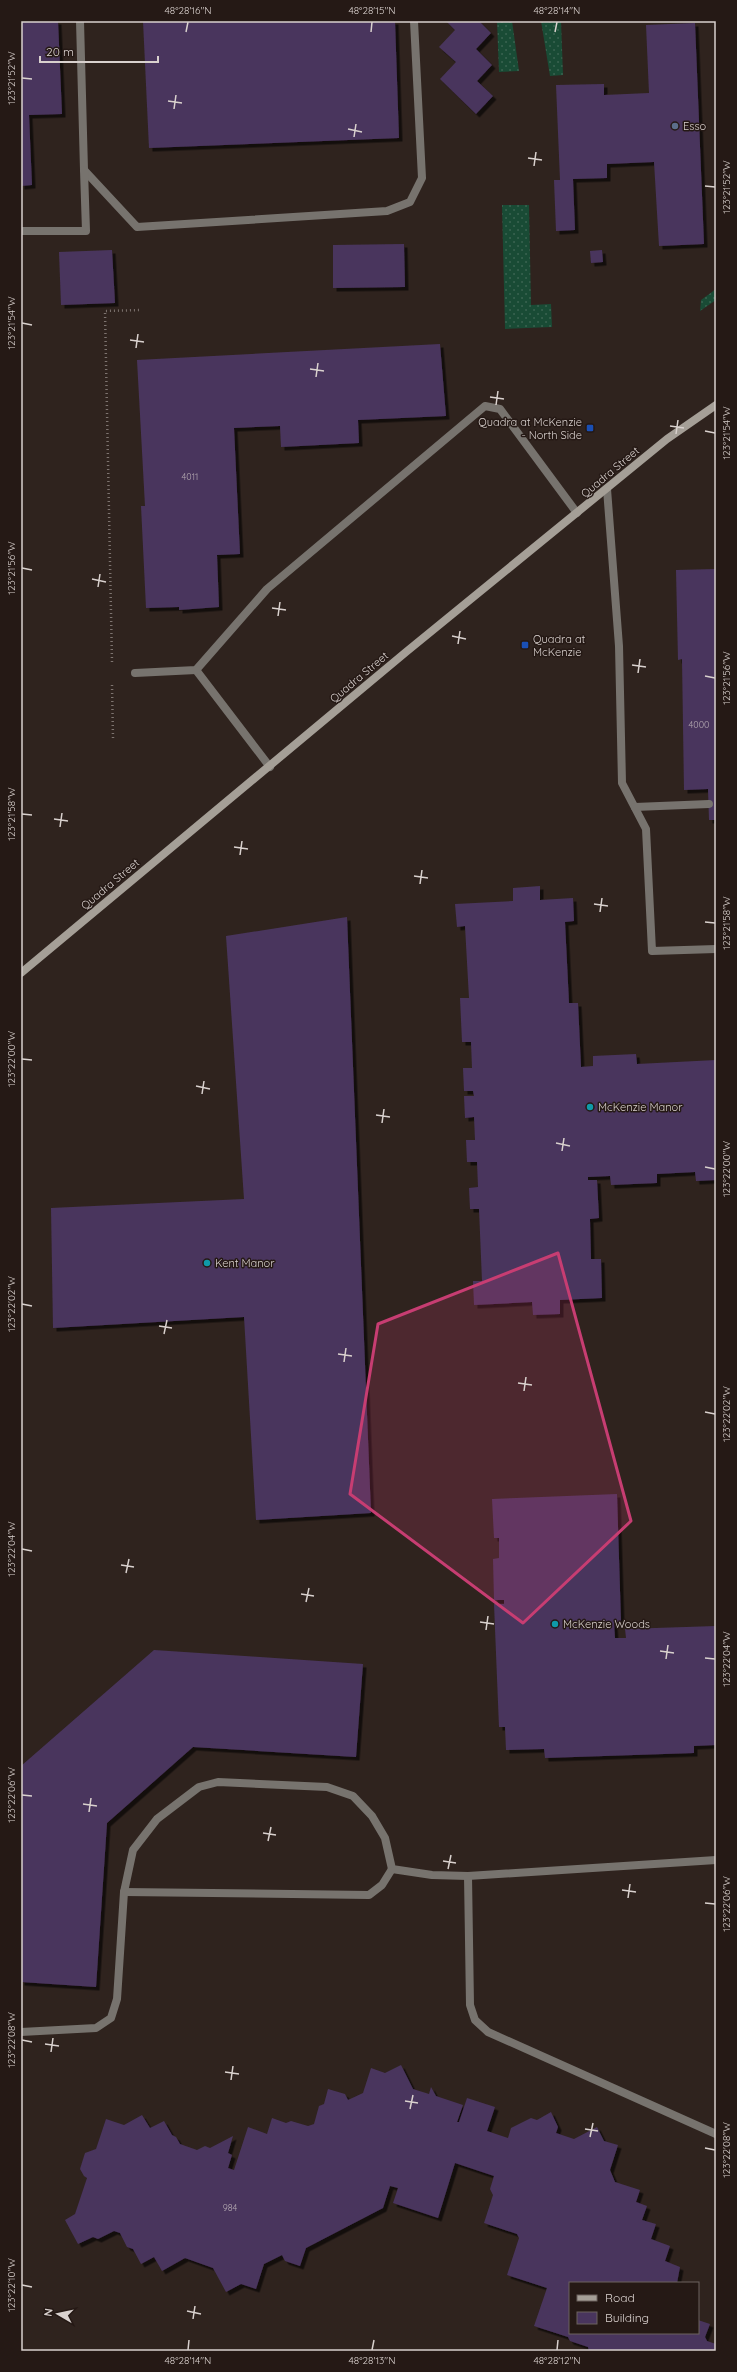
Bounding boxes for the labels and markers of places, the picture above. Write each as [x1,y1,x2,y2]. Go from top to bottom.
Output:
place label: Esso [683,119,707,133]
marker: Esso [670,121,680,131]
place label: Quadra at McKenzie - North Side [478,415,582,442]
marker: Quadra at McKenzie - North Side [585,423,595,433]
place label: Quadra at McKenzie [533,632,586,659]
marker: Quadra at McKenzie [520,640,530,650]
place label: McKenzie Manor [598,1100,683,1114]
marker: McKenzie Manor [585,1102,595,1112]
place label: Kent Manor [215,1256,275,1270]
marker: Kent Manor [202,1258,212,1268]
place label: McKenzie Woods [563,1617,650,1631]
marker: McKenzie Woods [550,1619,560,1629]

